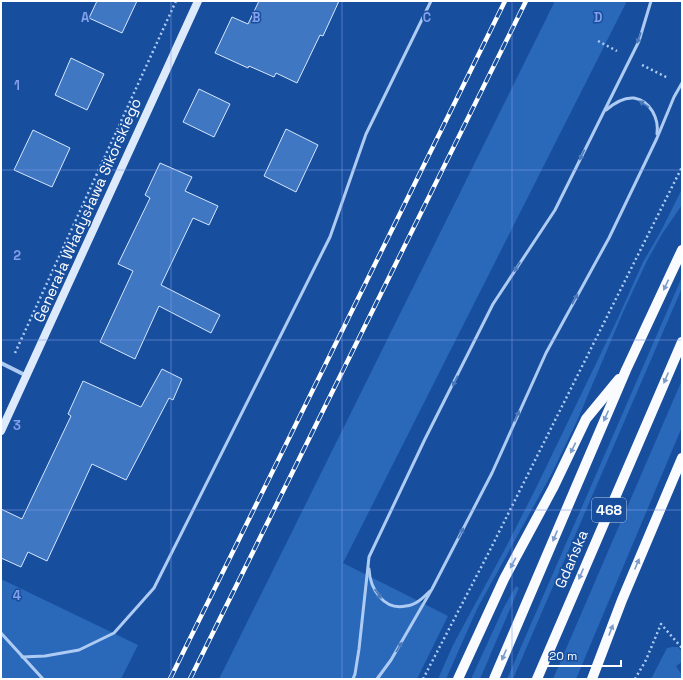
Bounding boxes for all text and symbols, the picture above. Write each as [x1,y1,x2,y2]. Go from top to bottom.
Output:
text: A [81,9,90,26]
text: B [252,9,261,26]
text: C [423,9,431,26]
text: D [594,9,603,26]
one-way arrow [636,33,642,45]
text: 1 [14,77,20,94]
street label: Generała Władysława Sikorskiego [29,95,145,325]
one-way arrow [639,100,650,107]
one-way arrow [579,149,585,161]
text: 2 [13,247,21,264]
one-way arrow [514,261,521,273]
one-way arrow [663,280,669,291]
one-way arrow [572,294,578,305]
one-way arrow [663,372,670,384]
one-way arrow [452,375,458,387]
one-way arrow [515,409,521,421]
one-way arrow [603,411,609,422]
text: 3 [13,417,21,434]
one-way arrow [570,442,576,453]
road number: 468 [592,498,626,522]
street label: Gdańska [550,526,592,591]
one-way arrow [458,527,464,539]
one-way arrow [552,530,559,542]
one-way arrow [509,557,516,569]
one-way arrow [635,557,641,569]
one-way arrow [578,569,584,580]
text: 4 [13,587,21,604]
one-way arrow [374,589,382,600]
one-way arrow [608,623,614,635]
one-way arrow [395,641,402,653]
scale bar [543,642,621,668]
text: 20 m [549,648,577,664]
one-way arrow [500,650,506,662]

